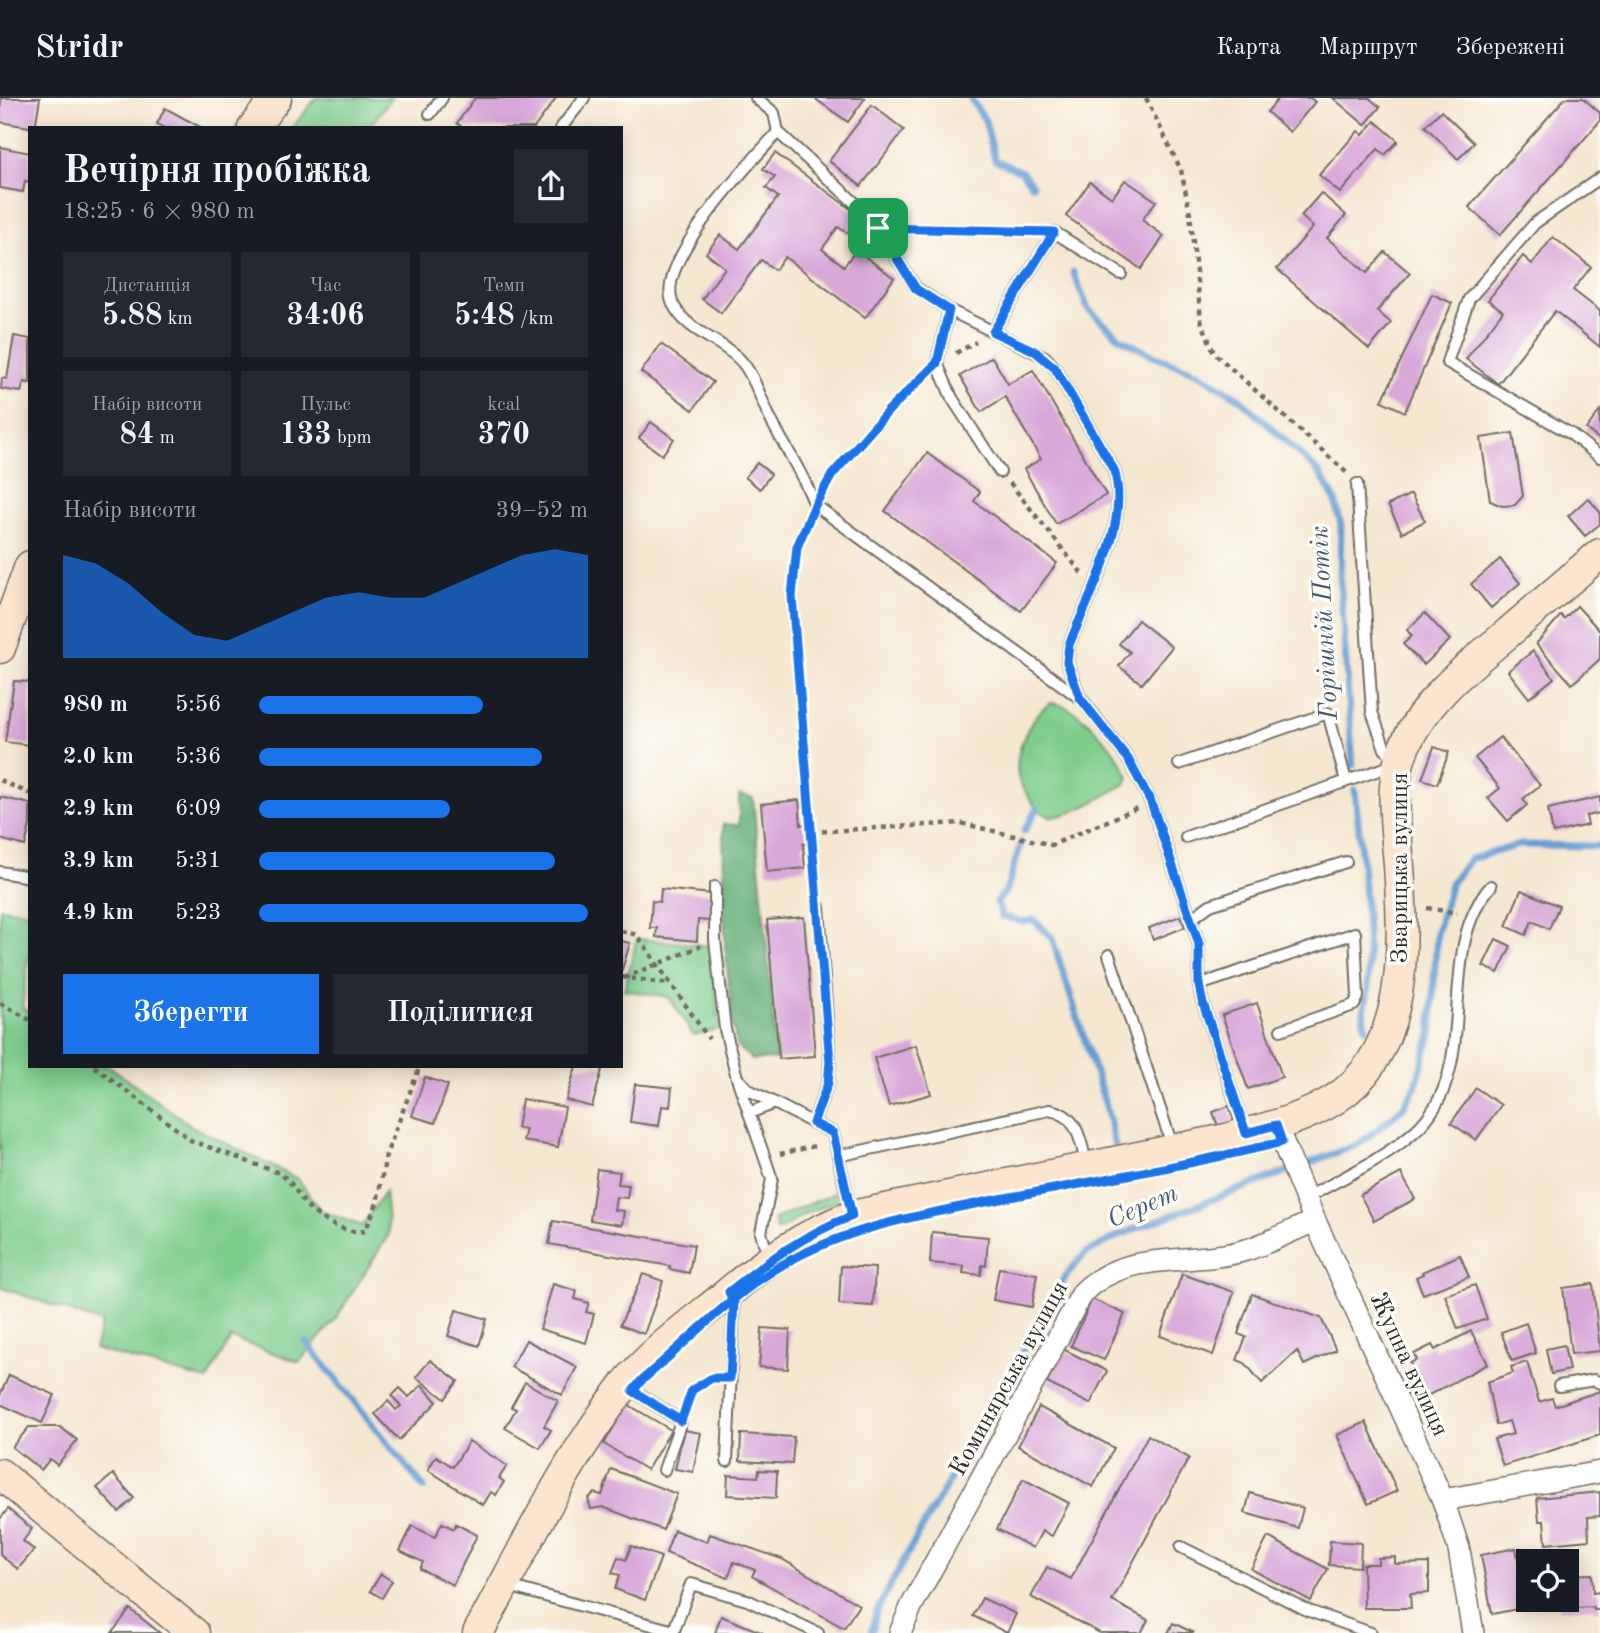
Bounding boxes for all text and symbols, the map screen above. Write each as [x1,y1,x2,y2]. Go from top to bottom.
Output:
text: Stridr [35,32,124,65]
text: Карта [1216,36,1281,60]
text: Маршрут [1319,36,1418,60]
text: Збережені [1456,36,1565,60]
button: share [514,149,588,223]
text: Вечірня пробіжка [63,153,371,191]
pin [848,198,908,258]
text: 18:25 · 6 × 980 m [63,200,255,223]
icon: arrive [859,209,897,247]
text: Дистанція [104,277,191,296]
text: Час [310,277,341,296]
text: Темп [483,277,525,296]
text: 5.88 [102,301,162,331]
text: 34:06 [286,301,364,331]
text: 5:48 [454,301,515,331]
text: km [162,310,193,329]
text: /km [515,310,554,329]
text: Набір висоти [92,396,202,415]
text: Пульс [300,396,351,415]
text: kcal [487,396,520,415]
text: 84 [120,420,154,450]
text: 133 [279,420,332,450]
text: 370 [478,420,530,450]
text: m [154,429,175,448]
text: bpm [332,429,372,448]
text: Набір висоти [63,499,197,522]
text: 39–52 m [496,499,588,522]
water label: Горішній Потік [1307,525,1343,722]
text: 980 m [63,693,128,716]
text: 5:56 [175,693,221,716]
text: 2.0 km [63,745,134,768]
text: 5:36 [175,745,221,768]
street label: Зварицька вулиця [1389,773,1413,963]
text: 2.9 km [63,797,134,820]
text: 6:09 [175,797,221,820]
text: 3.9 km [63,849,134,872]
text: 5:31 [175,849,221,872]
text: 4.9 km [63,901,134,924]
text: 5:23 [175,901,221,924]
button: Зберегти [63,974,319,1054]
button: Поділитися [333,974,588,1054]
water label: Серет [1104,1180,1182,1233]
street label: Коминярська вулиця [946,1277,1073,1480]
street label: Жупна вулиця [1364,1289,1452,1440]
map controls [1516,1549,1579,1612]
button: locate [1516,1549,1579,1612]

